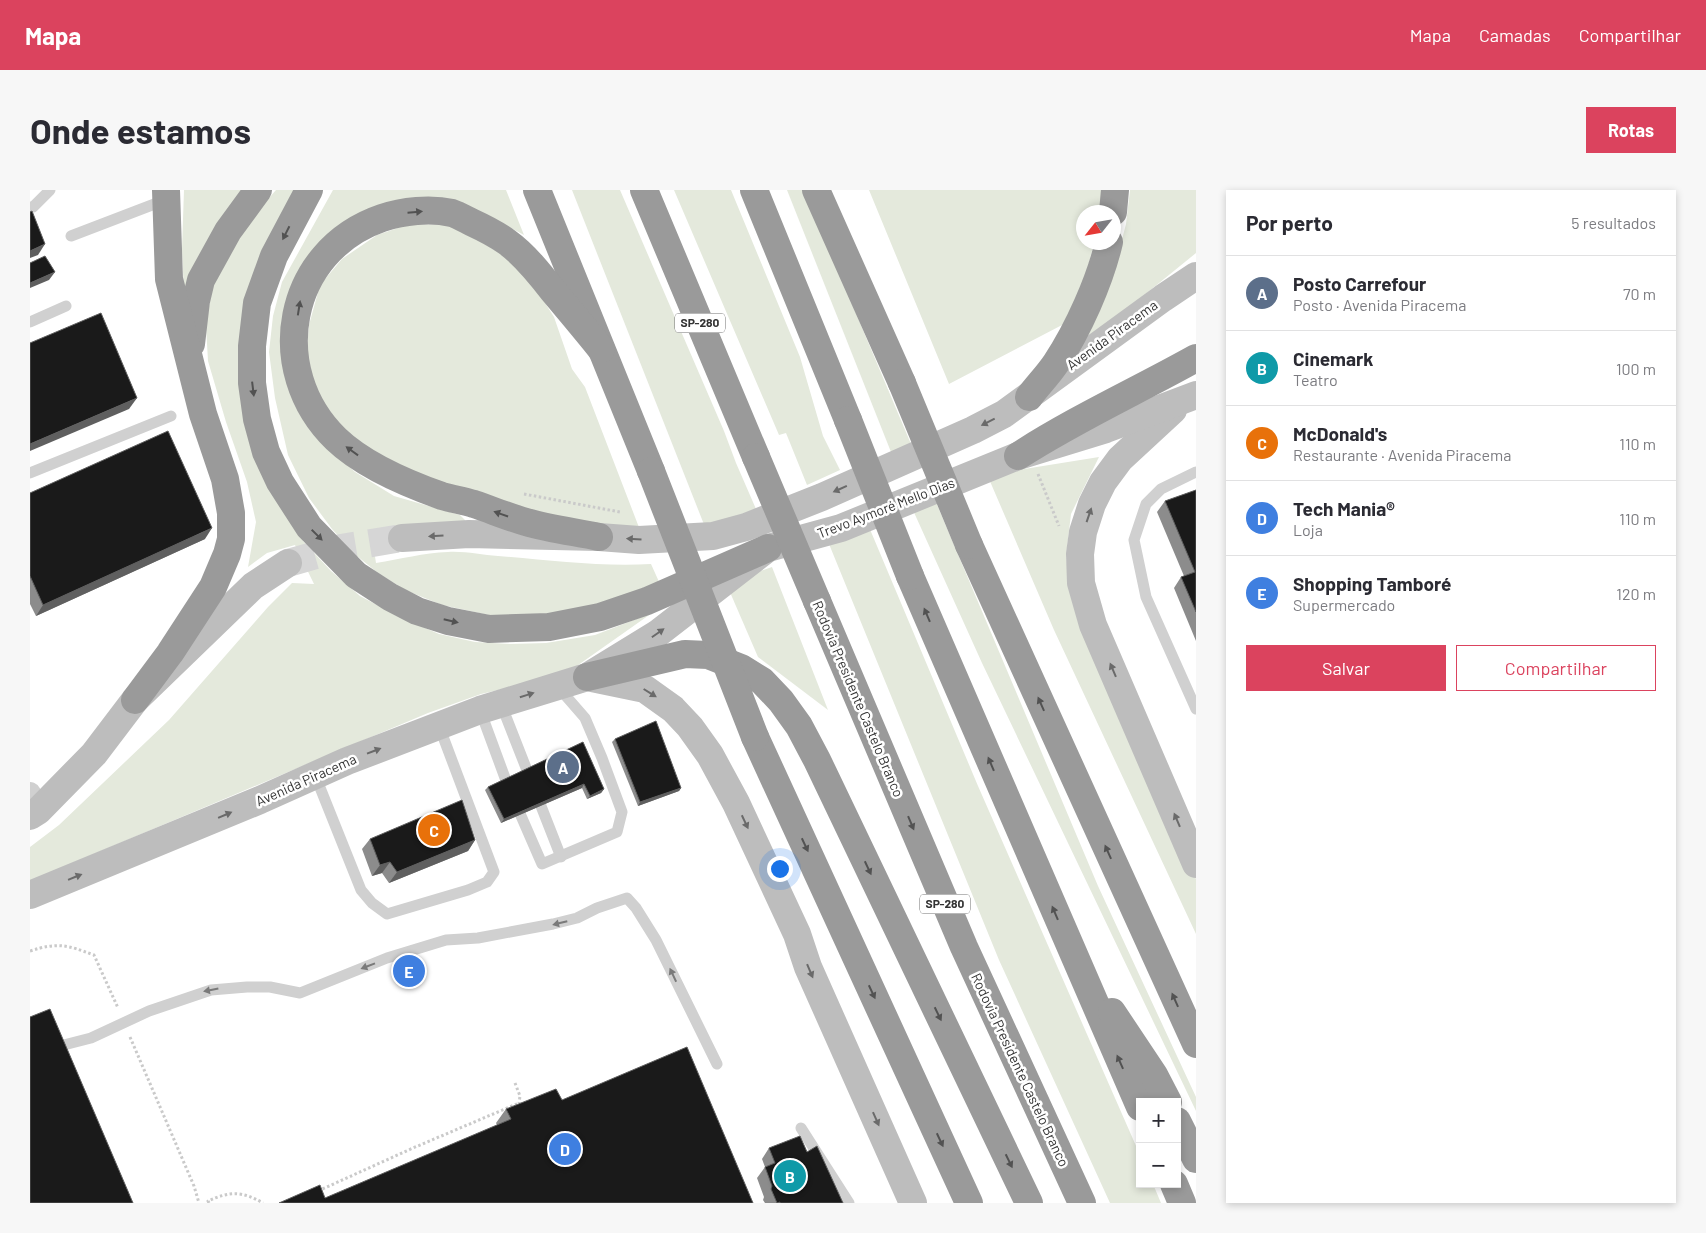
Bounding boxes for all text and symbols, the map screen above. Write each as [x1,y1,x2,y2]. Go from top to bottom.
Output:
text: Mapa [25,21,81,50]
text: Mapa [1410,24,1451,46]
text: Camadas [1479,24,1551,46]
text: Compartilhar [1579,24,1681,46]
button: Rotas [1586,107,1676,153]
text: Onde estamos [30,109,251,151]
north arrow [1076,205,1121,250]
one-way arrow [407,207,423,215]
text: Por perto [1246,210,1333,235]
text: 5 resultados [1571,213,1656,232]
one-way arrow [282,226,290,240]
text: Posto Carrefour [1293,272,1426,295]
text: A [1257,284,1267,303]
text: 70 m [1623,284,1656,303]
text: Posto · Avenida Piracema [1293,295,1466,314]
street label: Avenida Piracema [1063,296,1160,373]
one-way arrow [295,300,303,316]
road number: SP-280 [675,314,725,332]
text: Cinemark [1293,347,1373,370]
text: B [1257,359,1267,378]
text: 100 m [1616,359,1656,378]
text: Teatro [1293,370,1338,389]
one-way arrow [249,382,257,398]
one-way arrow [981,418,995,426]
text: McDonald's [1293,422,1387,445]
text: C [1257,434,1267,453]
text: 110 m [1619,434,1656,453]
text: Restaurante · Avenida Piracema [1293,445,1512,464]
one-way arrow [346,446,359,456]
street label: Trevo Aymoré Mello Dias [815,473,957,542]
one-way arrow [833,486,847,494]
text: Tech Mania® [1293,497,1395,520]
one-way arrow [1086,507,1093,522]
text: D [1257,509,1267,528]
text: 110 m [1619,509,1656,528]
one-way arrow [493,510,508,518]
text: Loja [1293,520,1323,539]
one-way arrow [311,529,323,541]
one-way arrow [428,532,444,540]
one-way arrow [625,535,641,543]
text: Shopping Tamboré [1293,572,1451,595]
text: E [1257,584,1267,603]
text: 120 m [1616,584,1656,603]
text: Supermercado [1293,595,1395,614]
street label: Rodovia Presidente Castelo Branco [809,598,908,800]
one-way arrow [922,608,930,622]
one-way arrow [444,617,459,625]
one-way arrow [651,628,665,638]
button: Salvar [1246,645,1446,691]
button: Compartilhar [1456,645,1656,691]
one-way arrow [1108,663,1116,677]
one-way arrow [644,689,657,698]
one-way arrow [520,691,535,699]
one-way arrow [1037,697,1045,711]
one-way arrow [367,746,382,754]
pin: A [547,748,579,786]
street label: Avenida Piracema [253,750,359,809]
one-way arrow [987,756,995,771]
one-way arrow [218,811,233,819]
pin: C [418,811,450,849]
one-way arrow [1172,813,1180,827]
one-way arrow [741,815,749,829]
one-way arrow [908,816,916,831]
one-way arrow [801,838,809,852]
one-way arrow [1104,845,1112,859]
your location [767,856,793,882]
one-way arrow [864,861,872,875]
one-way arrow [68,873,83,881]
road number: SP-280 [920,894,970,914]
one-way arrow [1051,906,1059,920]
one-way arrow [552,919,567,927]
pin: E [393,952,425,990]
one-way arrow [360,962,375,970]
one-way arrow [806,964,814,979]
one-way arrow [669,968,677,983]
street label: Rodovia Presidente Castelo Branco [968,970,1073,1169]
one-way arrow [869,985,877,999]
one-way arrow [203,987,219,995]
one-way arrow [1171,993,1179,1007]
one-way arrow [934,1007,942,1021]
one-way arrow [1116,1055,1124,1069]
map controls [1136,1098,1181,1188]
button: + [1136,1098,1181,1143]
one-way arrow [872,1112,880,1126]
pin: D [549,1130,581,1168]
one-way arrow [936,1133,944,1147]
button: − [1136,1143,1181,1188]
one-way arrow [1005,1154,1013,1168]
pin: B [774,1157,806,1195]

